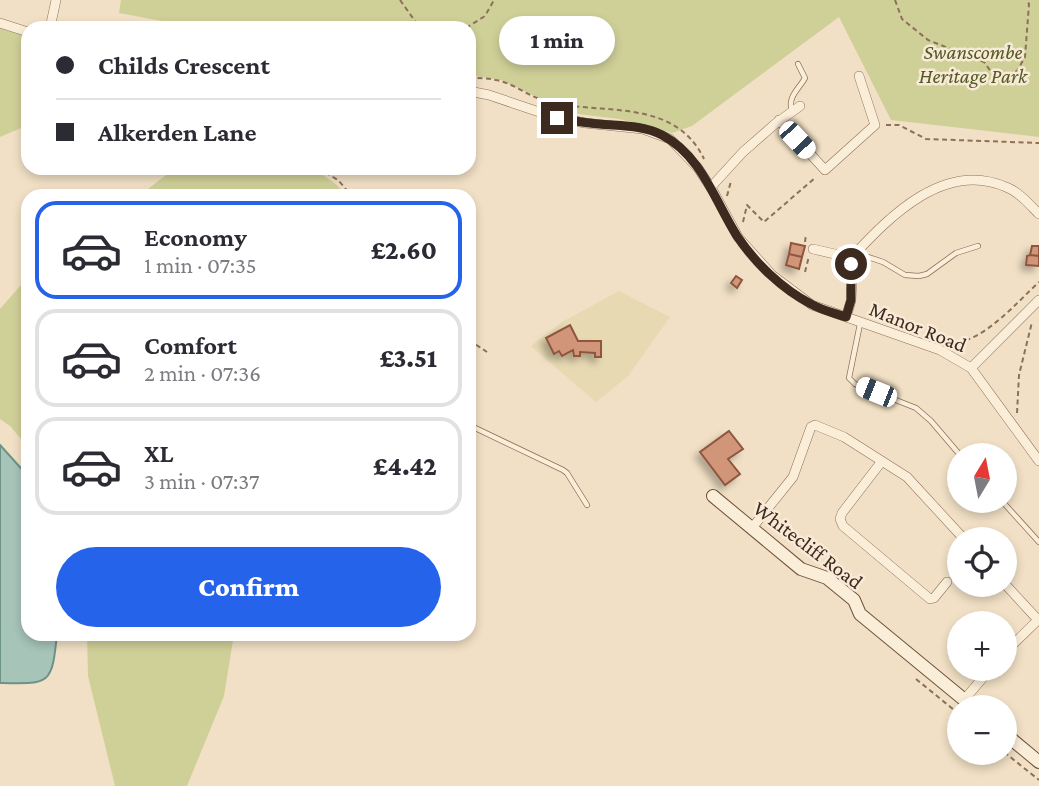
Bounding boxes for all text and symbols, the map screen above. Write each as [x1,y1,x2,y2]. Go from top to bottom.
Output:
callout: 1 min [499,17,615,66]
text: 1 min [530,27,584,53]
park label: Swanscombe Heritage Park [919,40,1028,88]
text: Childs Crescent [98,51,270,80]
route end [541,102,573,134]
car [775,117,820,163]
text: Alkerden Lane [98,118,257,147]
icon: car [60,219,123,282]
text: Economy [144,223,247,252]
text: £2.60 [371,236,437,265]
route start [835,248,867,280]
text: 1 min · 07:35 [144,252,257,278]
street label: Manor Road [866,297,970,357]
icon: car [60,327,123,390]
text: Comfort [144,331,237,360]
text: £3.51 [379,344,437,373]
text: 2 min · 07:36 [144,360,261,386]
car [853,374,900,410]
icon: car [60,435,123,498]
text: XL [144,439,173,468]
north arrow [947,443,1017,513]
map controls [947,443,1017,765]
text: £4.42 [373,452,437,481]
text: 3 min · 07:37 [144,468,260,494]
street label: Whitecliff Road [749,496,867,594]
button: locate [947,527,1017,597]
button: Confirm [56,547,441,627]
button: + [947,611,1017,681]
button: − [947,695,1017,765]

